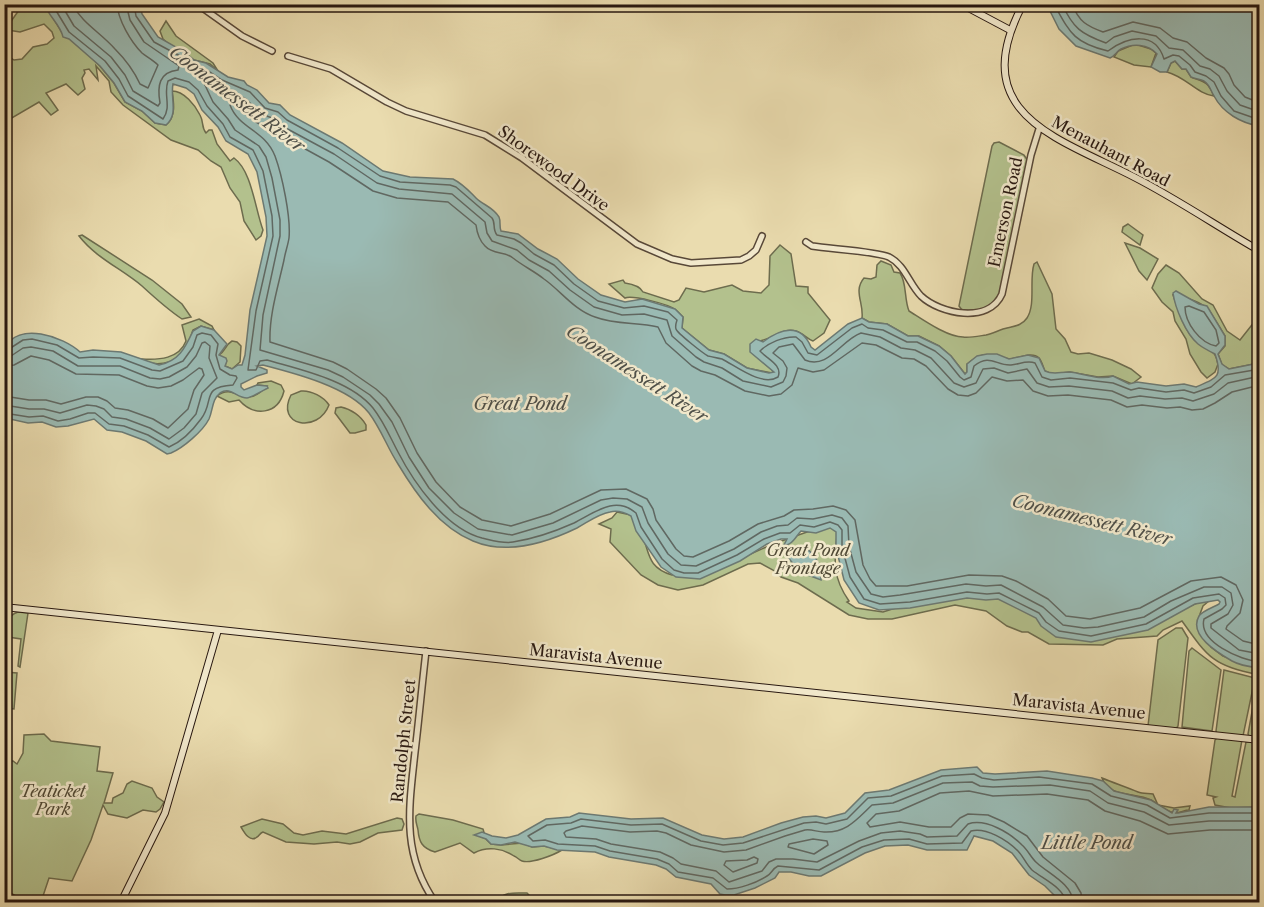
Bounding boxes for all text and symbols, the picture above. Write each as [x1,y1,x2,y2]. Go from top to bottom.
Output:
water label: Coonamessett River [165,41,310,158]
street label: Menauhant Road [1048,111,1174,191]
street label: Shorewood Drive [494,121,614,215]
street label: Emerson Road [984,155,1027,269]
water label: Coonamessett River [562,320,713,429]
water label: Great Pond [473,393,569,415]
water label: Coonamessett River [1010,489,1176,551]
park label: Great Pond Frontage [766,540,851,578]
street label: Maravista Avenue [528,639,664,673]
street label: Randolph Street [387,678,419,804]
street label: Maravista Avenue [1011,689,1147,723]
park label: Teaticket Park [21,781,87,819]
water label: Little Pond [1039,832,1135,854]

